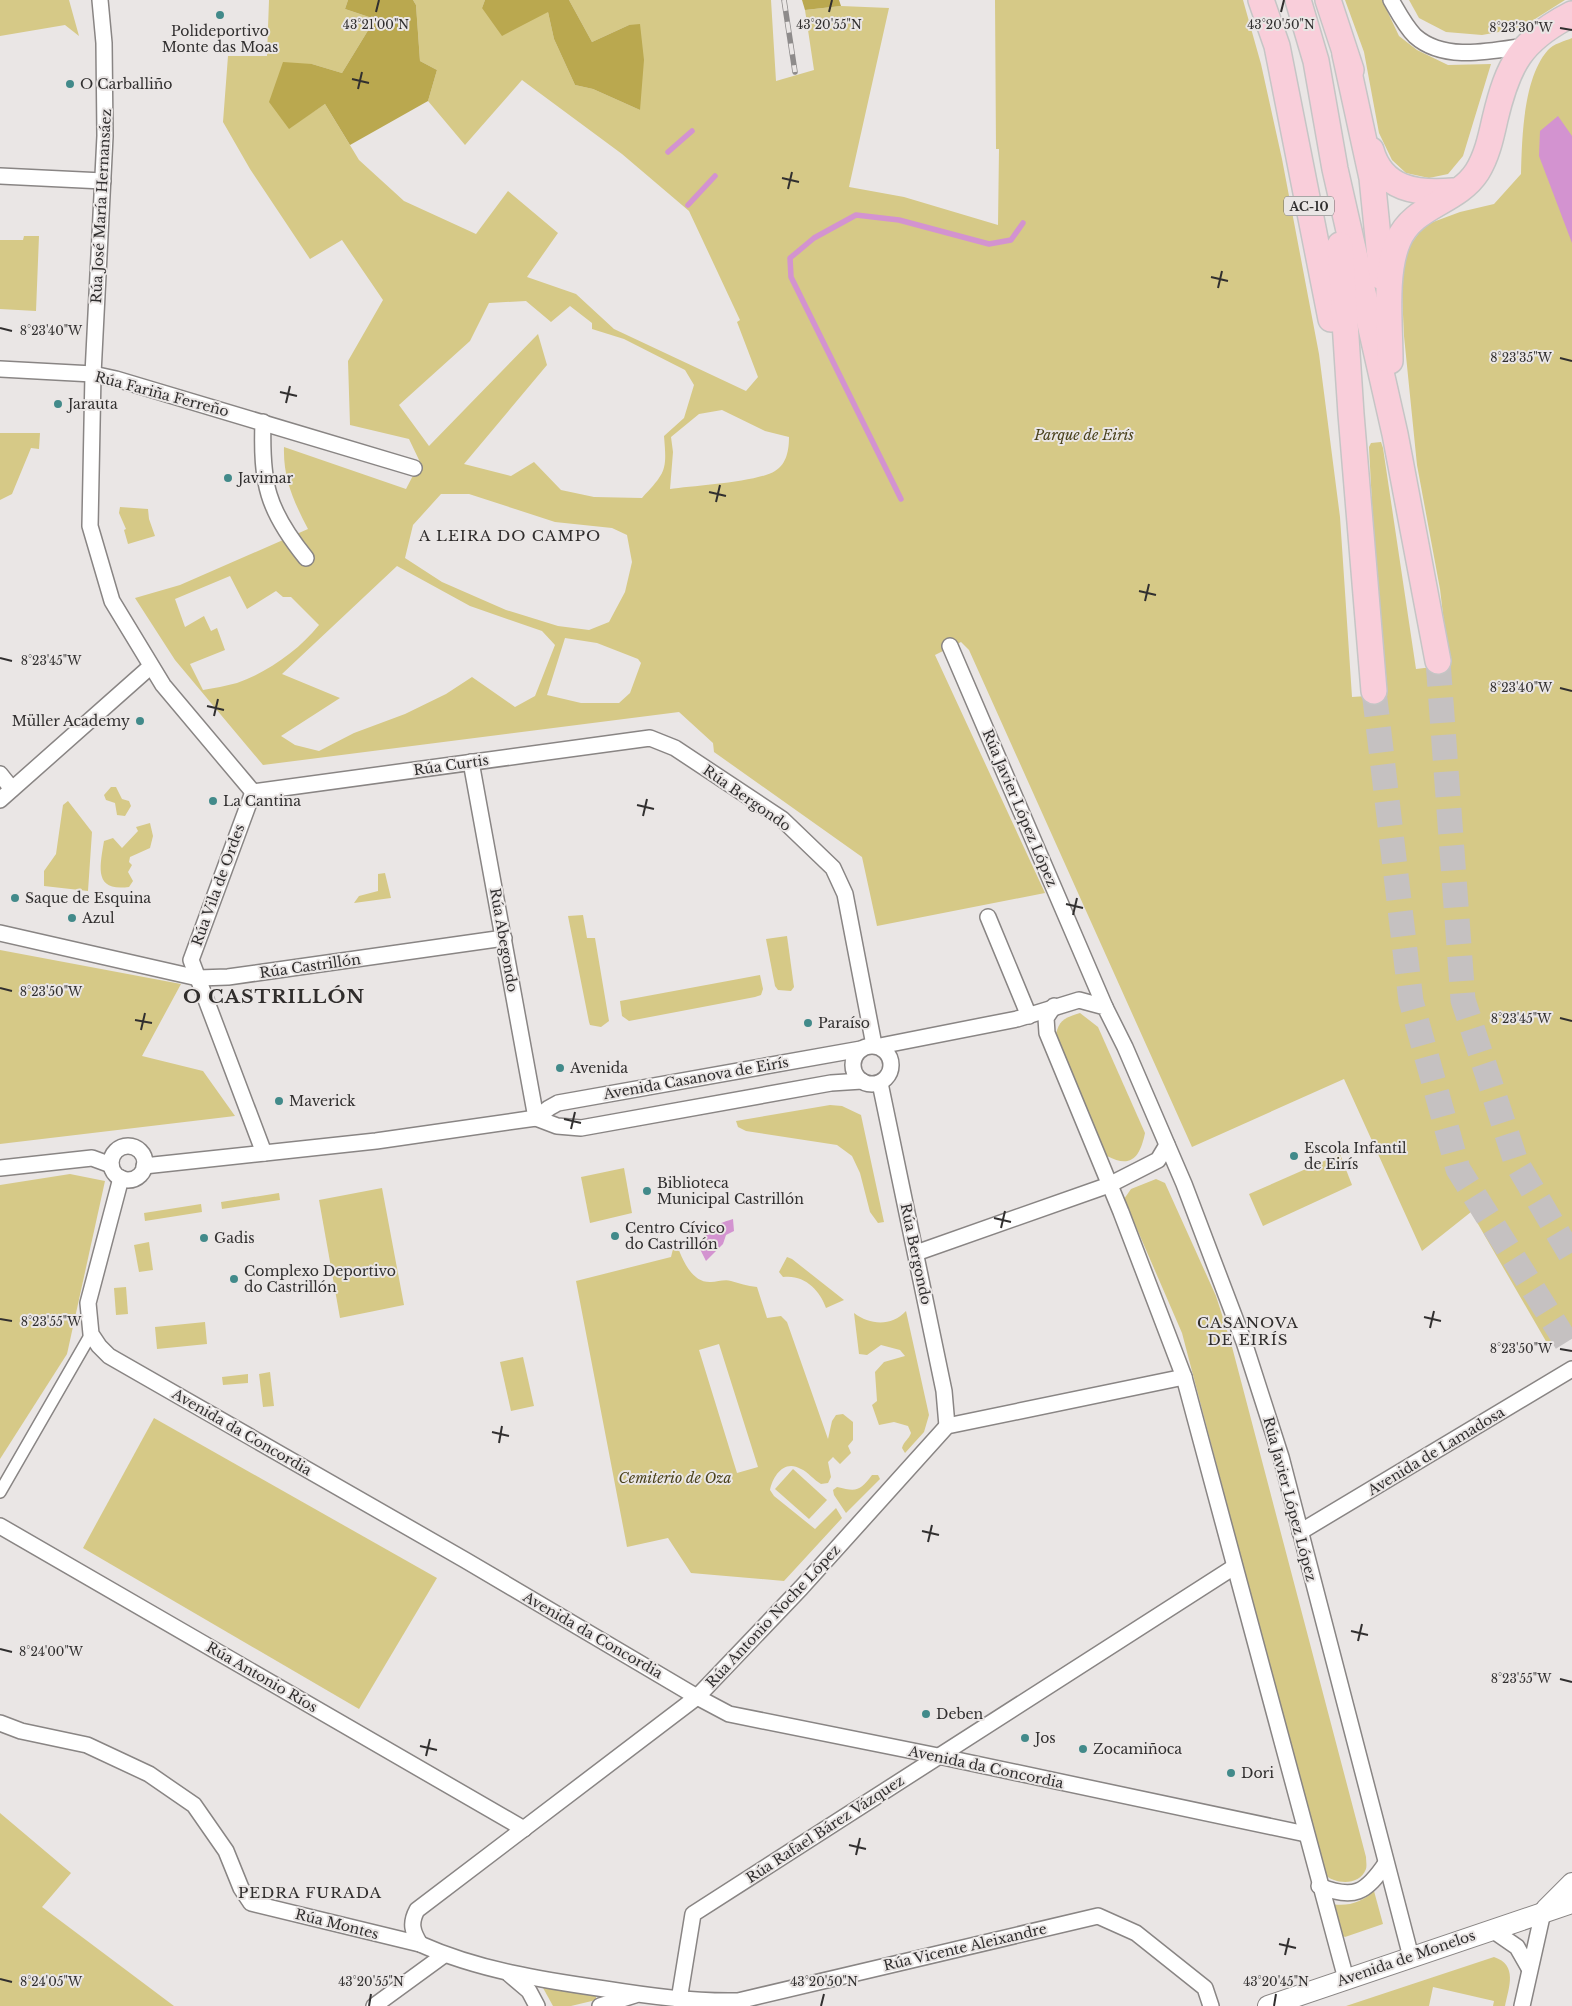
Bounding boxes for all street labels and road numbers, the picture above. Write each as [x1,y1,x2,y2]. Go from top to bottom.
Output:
street label: Rúa José María Hernansáez [87,108,115,304]
road number: AC-10 [1284,197,1334,216]
street label: Rúa Fariña Ferreño [93,367,231,421]
street label: Rúa Javier López López [979,726,1061,890]
street label: Rúa Curtis [412,751,490,779]
street label: Rúa Bergondo [700,761,794,835]
street label: Rúa Vila de Ordes [188,822,248,948]
street label: Rúa Abegondo [486,887,522,993]
street label: Rúa Castrillón [258,950,362,982]
street label: Avenida Casanova de Eirís [601,1053,790,1103]
street label: Rúa Bergondo [896,1202,936,1306]
street label: Avenida da Concordia [168,1384,315,1479]
street label: Avenida de Lamadosa [1363,1403,1508,1500]
street label: Rúa Javier López López [1259,1415,1321,1583]
street label: Rúa Antonio Noche López [702,1541,844,1691]
street label: Avenida da Concordia [519,1587,666,1682]
street label: Rúa Antonio Ríos [203,1638,321,1716]
street label: Avenida da Concordia [906,1742,1065,1792]
street label: Rúa Rafael Bárez Vázquez [743,1771,908,1887]
street label: Rúa Montes [293,1905,381,1943]
street label: Rúa Vicente Aleixandre [882,1919,1048,1975]
street label: Avenida de Monelos [1334,1926,1477,1990]

